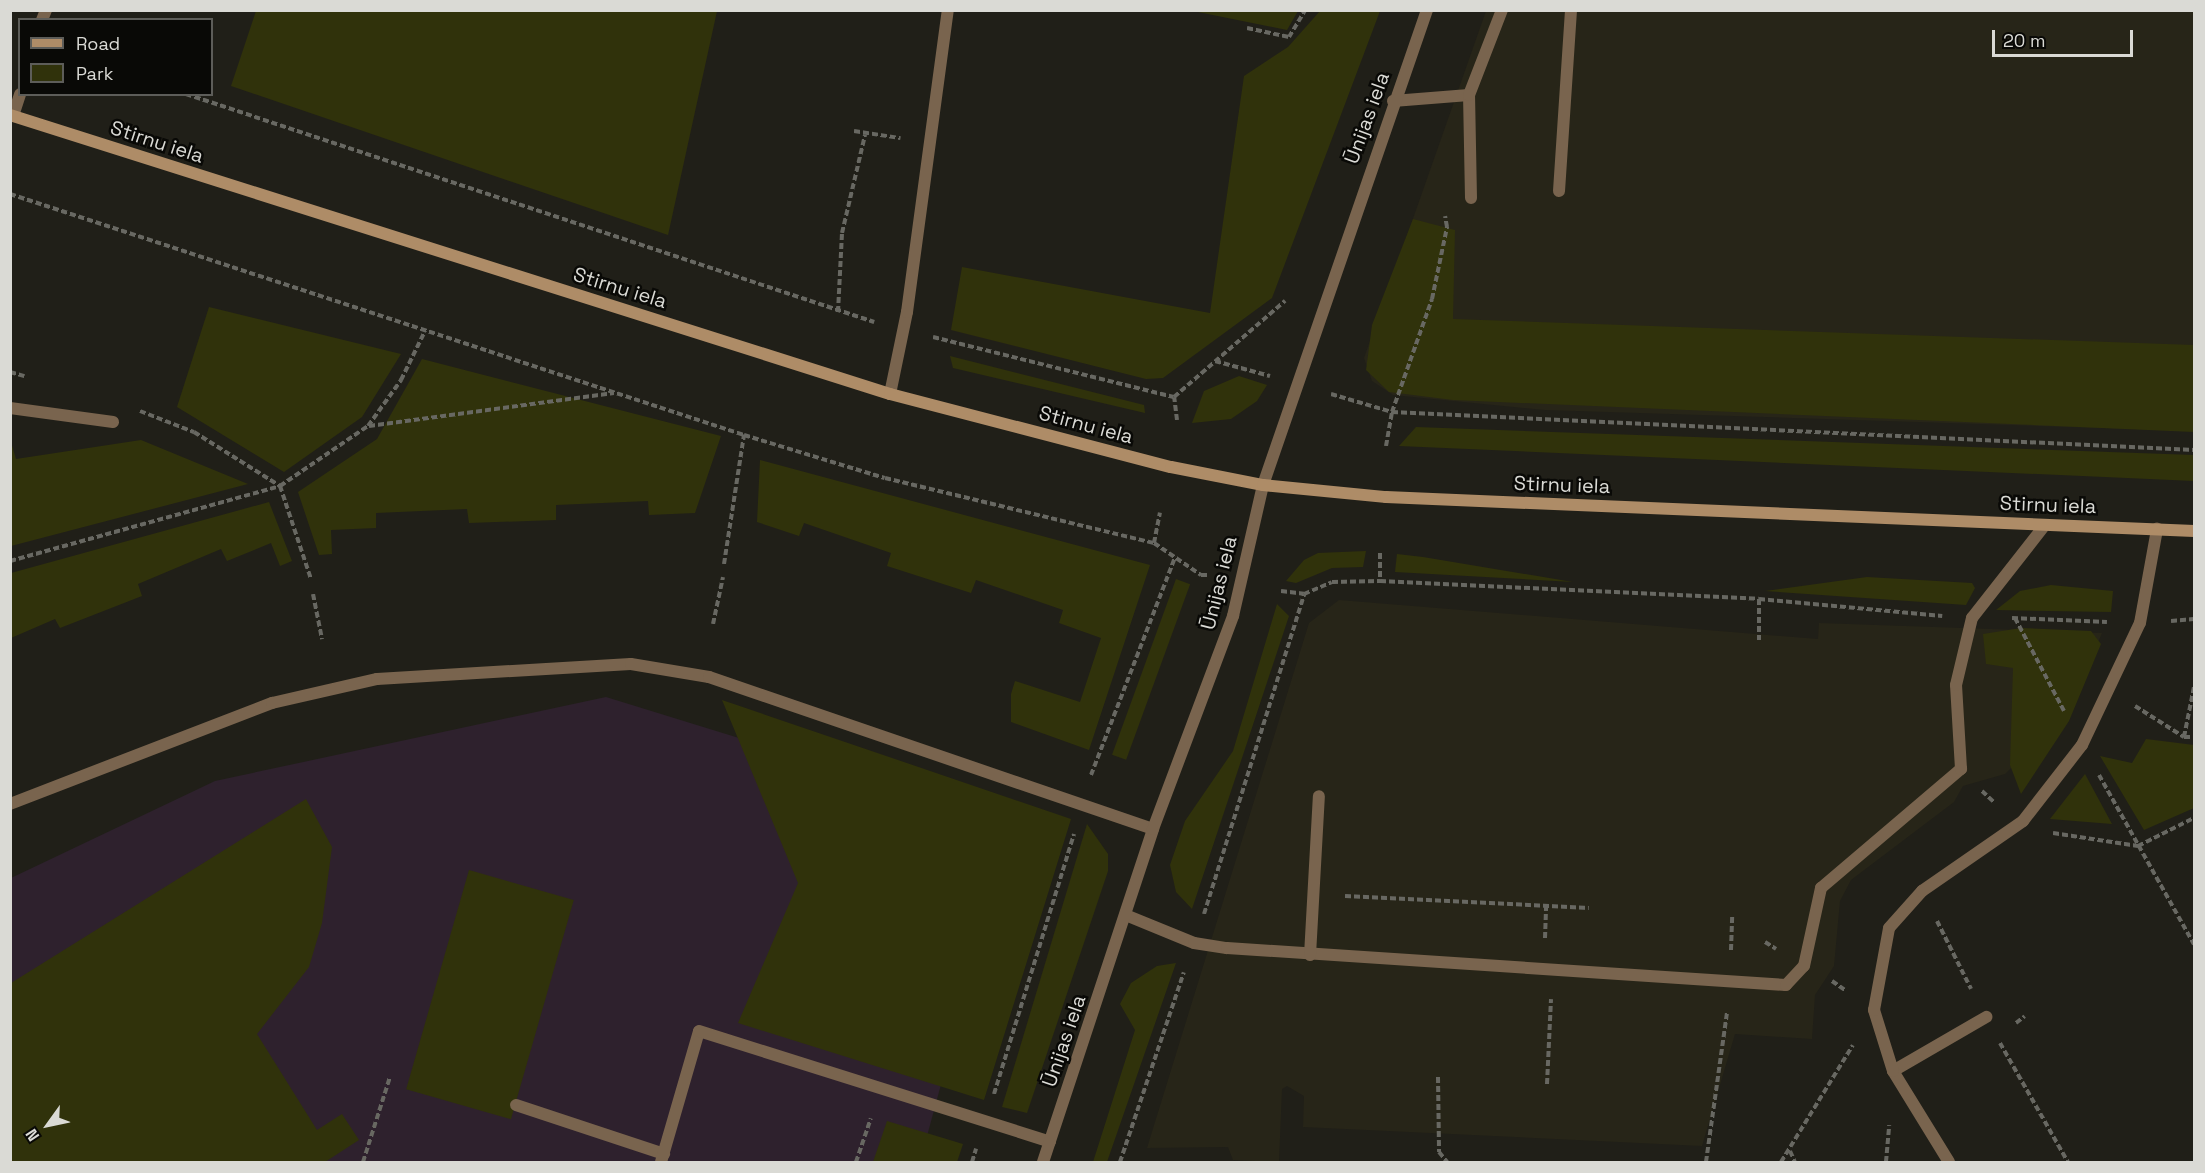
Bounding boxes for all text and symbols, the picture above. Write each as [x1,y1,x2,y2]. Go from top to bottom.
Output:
legend [18,18,213,96]
scale bar [1995,18,2136,56]
text: 20 m [2003,29,2046,52]
text: Road [76,32,120,55]
text: Park [76,62,113,85]
street label: Ūnijas iela [1339,69,1395,167]
street label: Stirnu iela [107,116,207,168]
street label: Stirnu iela [570,262,670,314]
street label: Stirnu iela [1036,401,1136,449]
street label: Stirnu iela [1513,471,1611,499]
street label: Stirnu iela [1999,491,2097,519]
street label: Ūnijas iela [1196,534,1242,632]
street label: Ūnijas iela [1037,992,1091,1090]
north arrow [18,1095,78,1155]
text: N [21,1125,44,1145]

